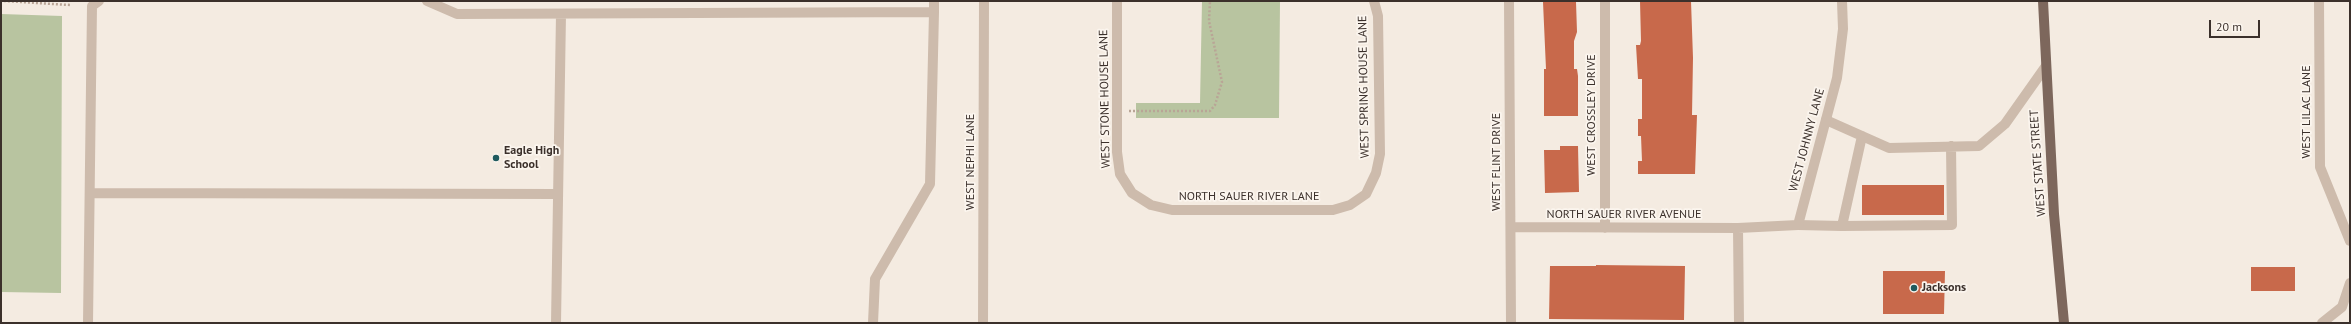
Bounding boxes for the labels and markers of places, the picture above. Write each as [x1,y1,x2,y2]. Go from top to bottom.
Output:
place label: Eagle High School [504,144,559,172]
marker: Eagle High School [491,153,501,163]
place label: Jacksons [1922,281,1966,295]
marker: Jacksons [1909,283,1919,293]

